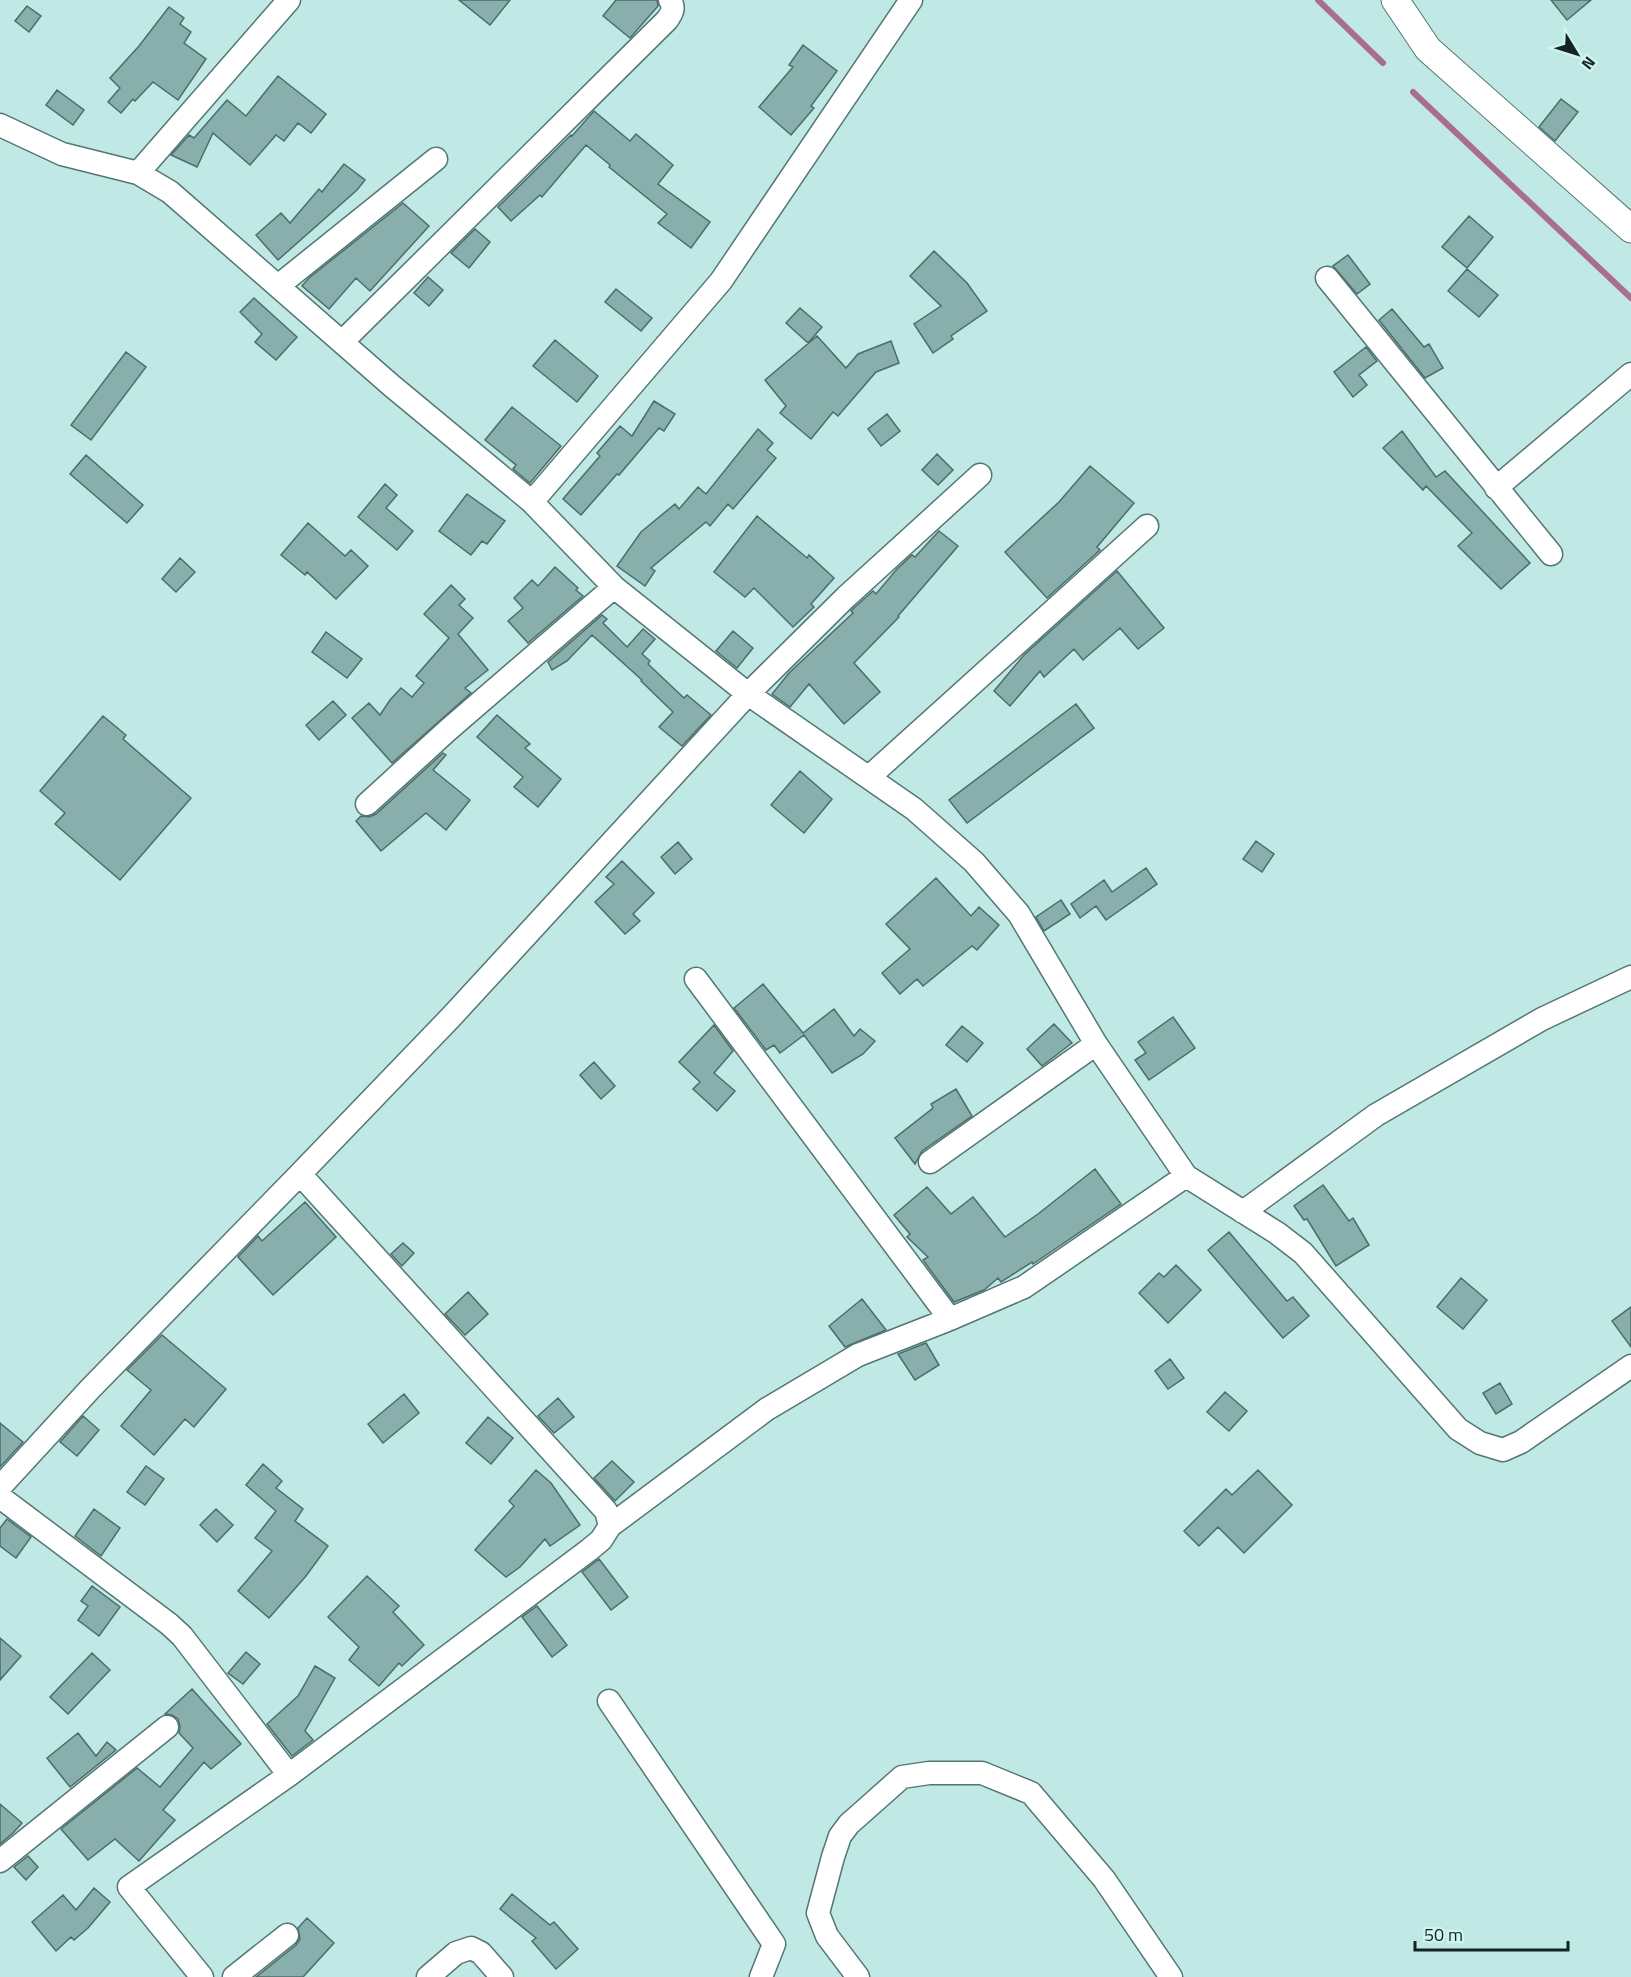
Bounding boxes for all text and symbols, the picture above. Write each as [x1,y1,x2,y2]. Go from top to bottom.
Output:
north arrow [1547,24,1607,84]
text: N [1576,51,1602,75]
scale bar [1415,1914,1568,1952]
text: 50 m [1424,1921,1463,1948]

